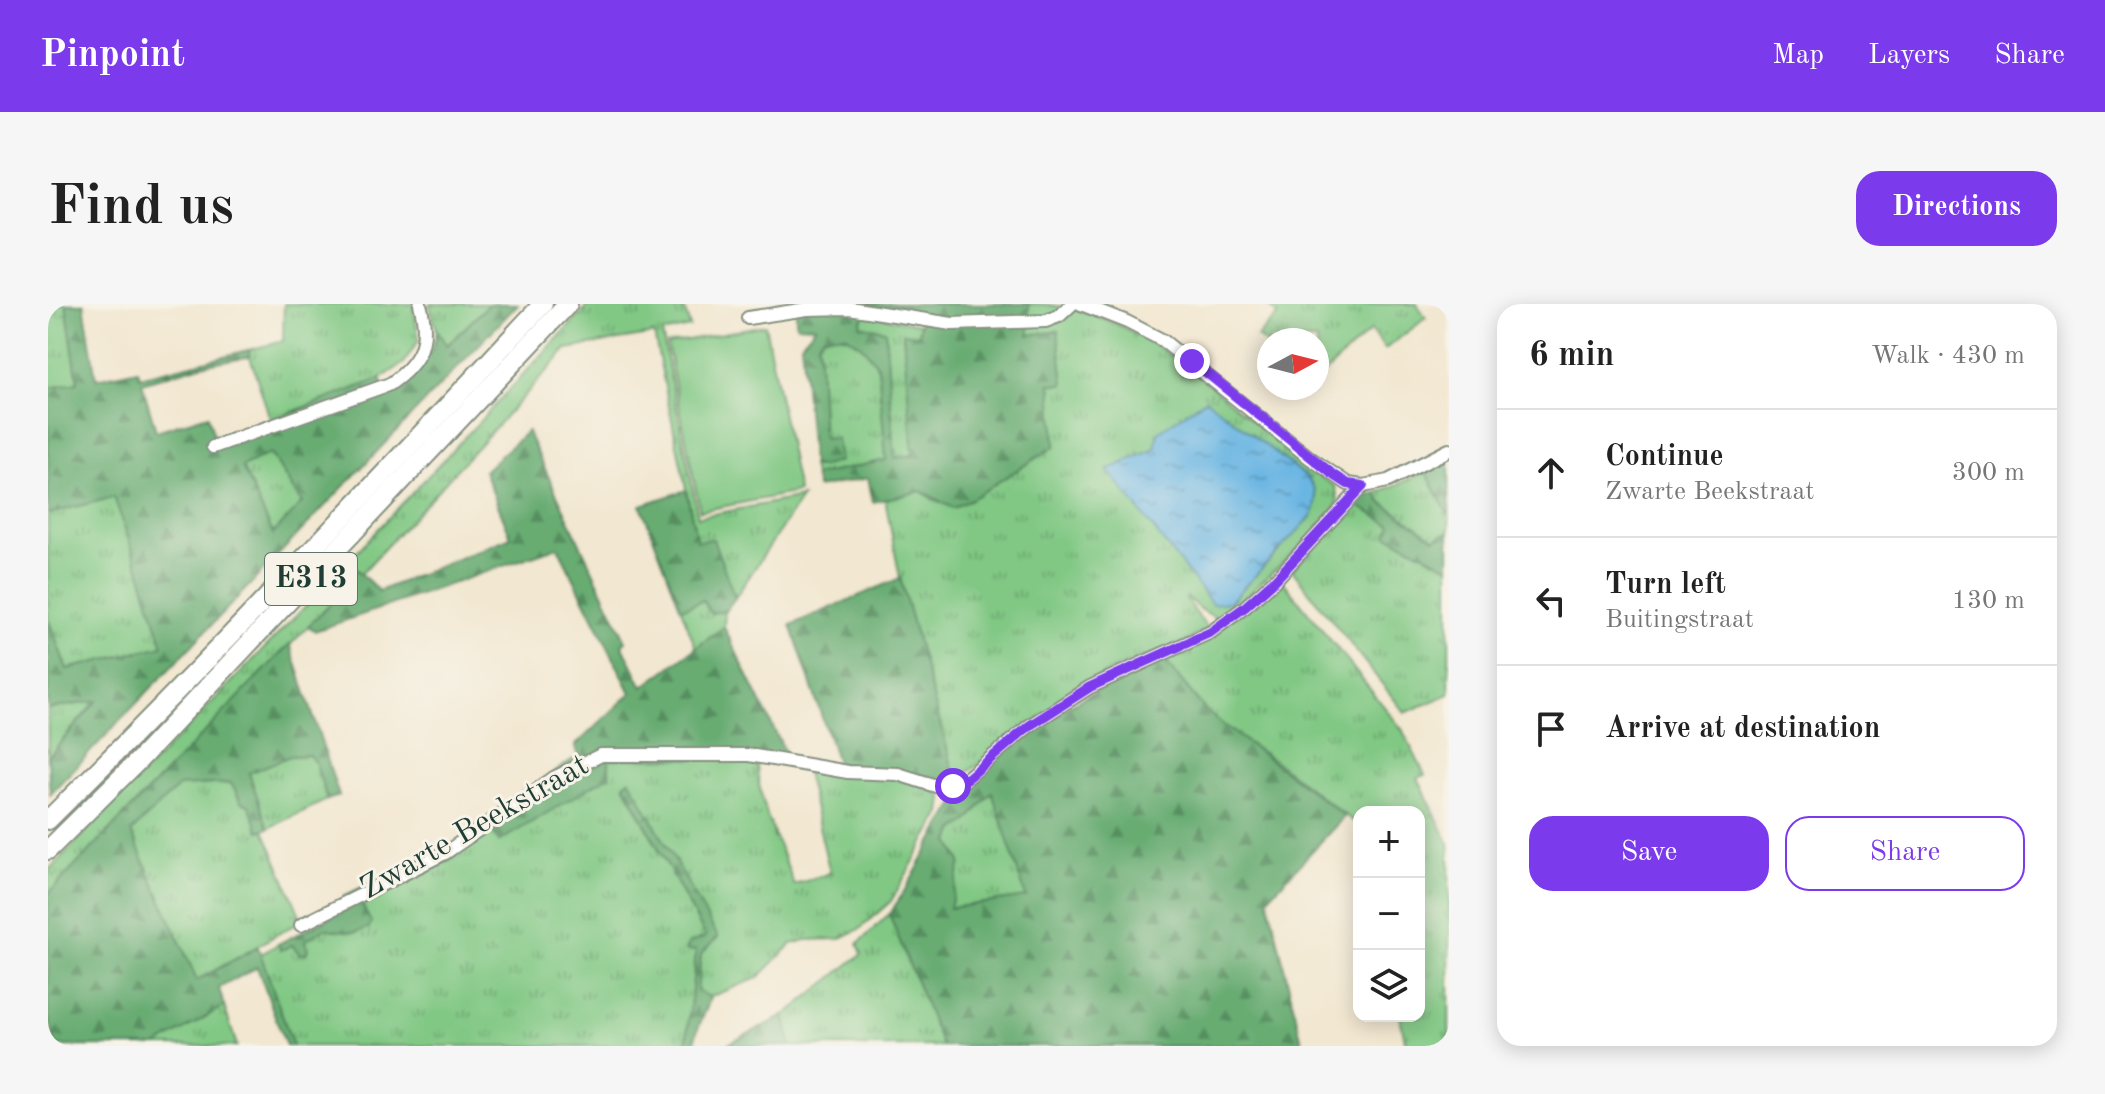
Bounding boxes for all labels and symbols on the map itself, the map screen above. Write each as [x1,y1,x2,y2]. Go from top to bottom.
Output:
north arrow [1257,328,1329,400]
route end [1174,343,1210,379]
road number: E313 [265,553,357,605]
street label: Zwarte Beekstraat [355,750,595,906]
route start [935,768,971,804]

